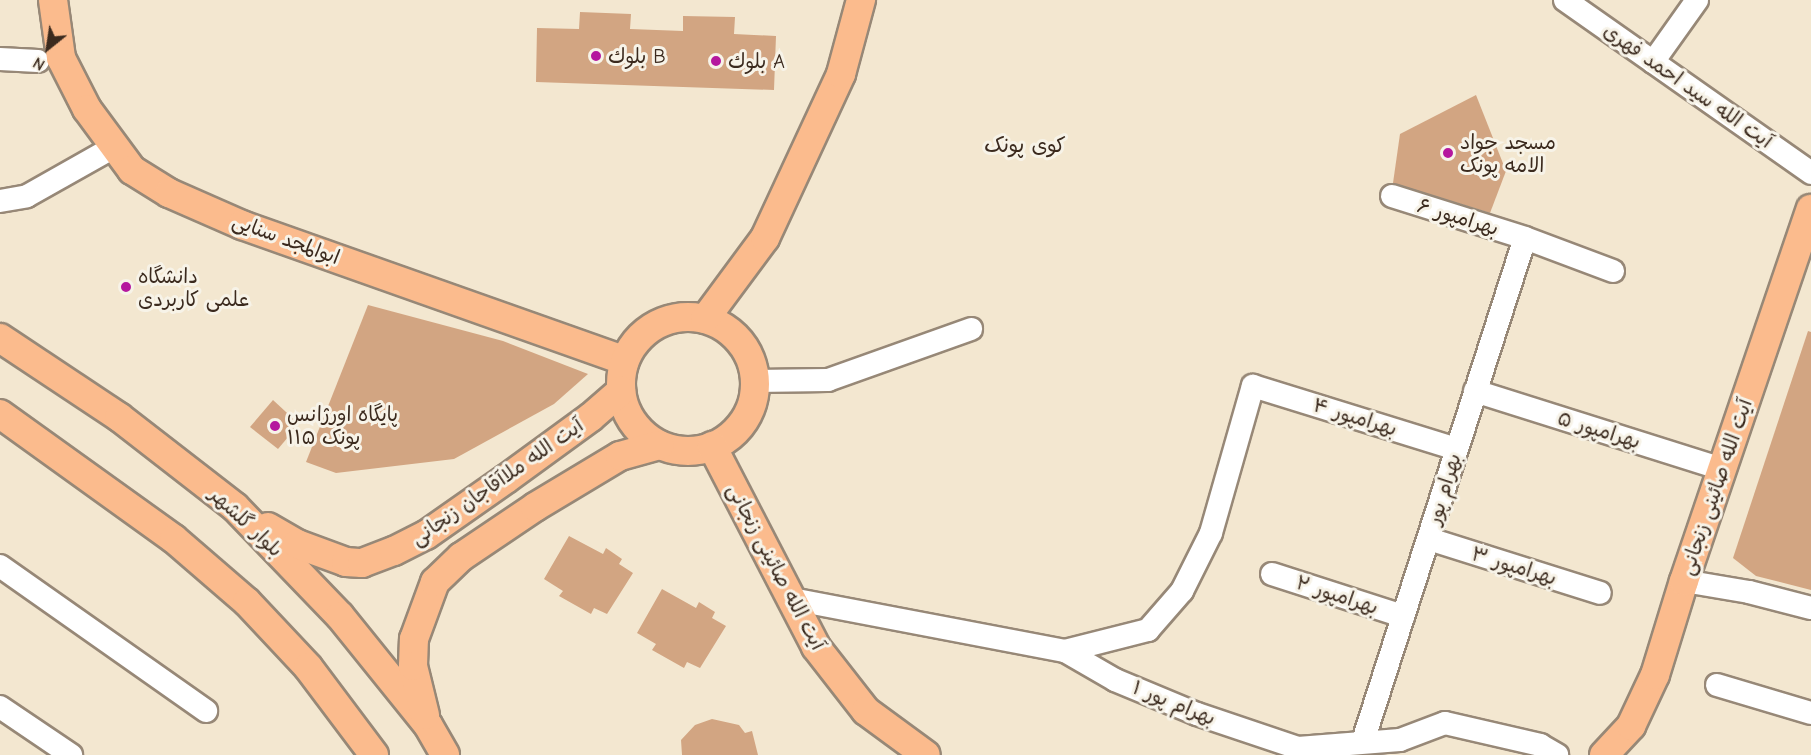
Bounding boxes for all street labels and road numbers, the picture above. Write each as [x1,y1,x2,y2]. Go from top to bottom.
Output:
street label: آیت الله سید احمد فهری [1599,19,1777,153]
street label: بهرامپور ۶ [1415,193,1501,241]
street label: ابوالمجد سنایی [229,208,343,270]
street label: بهرامپور ۴ [1310,393,1400,441]
street label: آیت الله صائینی زنجانی [1675,396,1757,578]
street label: بهرامپور ۵ [1555,406,1643,454]
street label: آیت الله ملاآقاجان زنجانی [406,413,588,551]
street label: بهرام پور [1422,450,1466,528]
street label: آیت الله صائینی زنجانی [722,480,830,654]
street label: بلوار گلشهر [204,482,288,562]
street label: بهرامپور ۳ [1468,542,1560,590]
street label: بهرامپور ۲ [1293,570,1381,620]
street label: بهرام پور ۱ [1129,676,1219,730]

